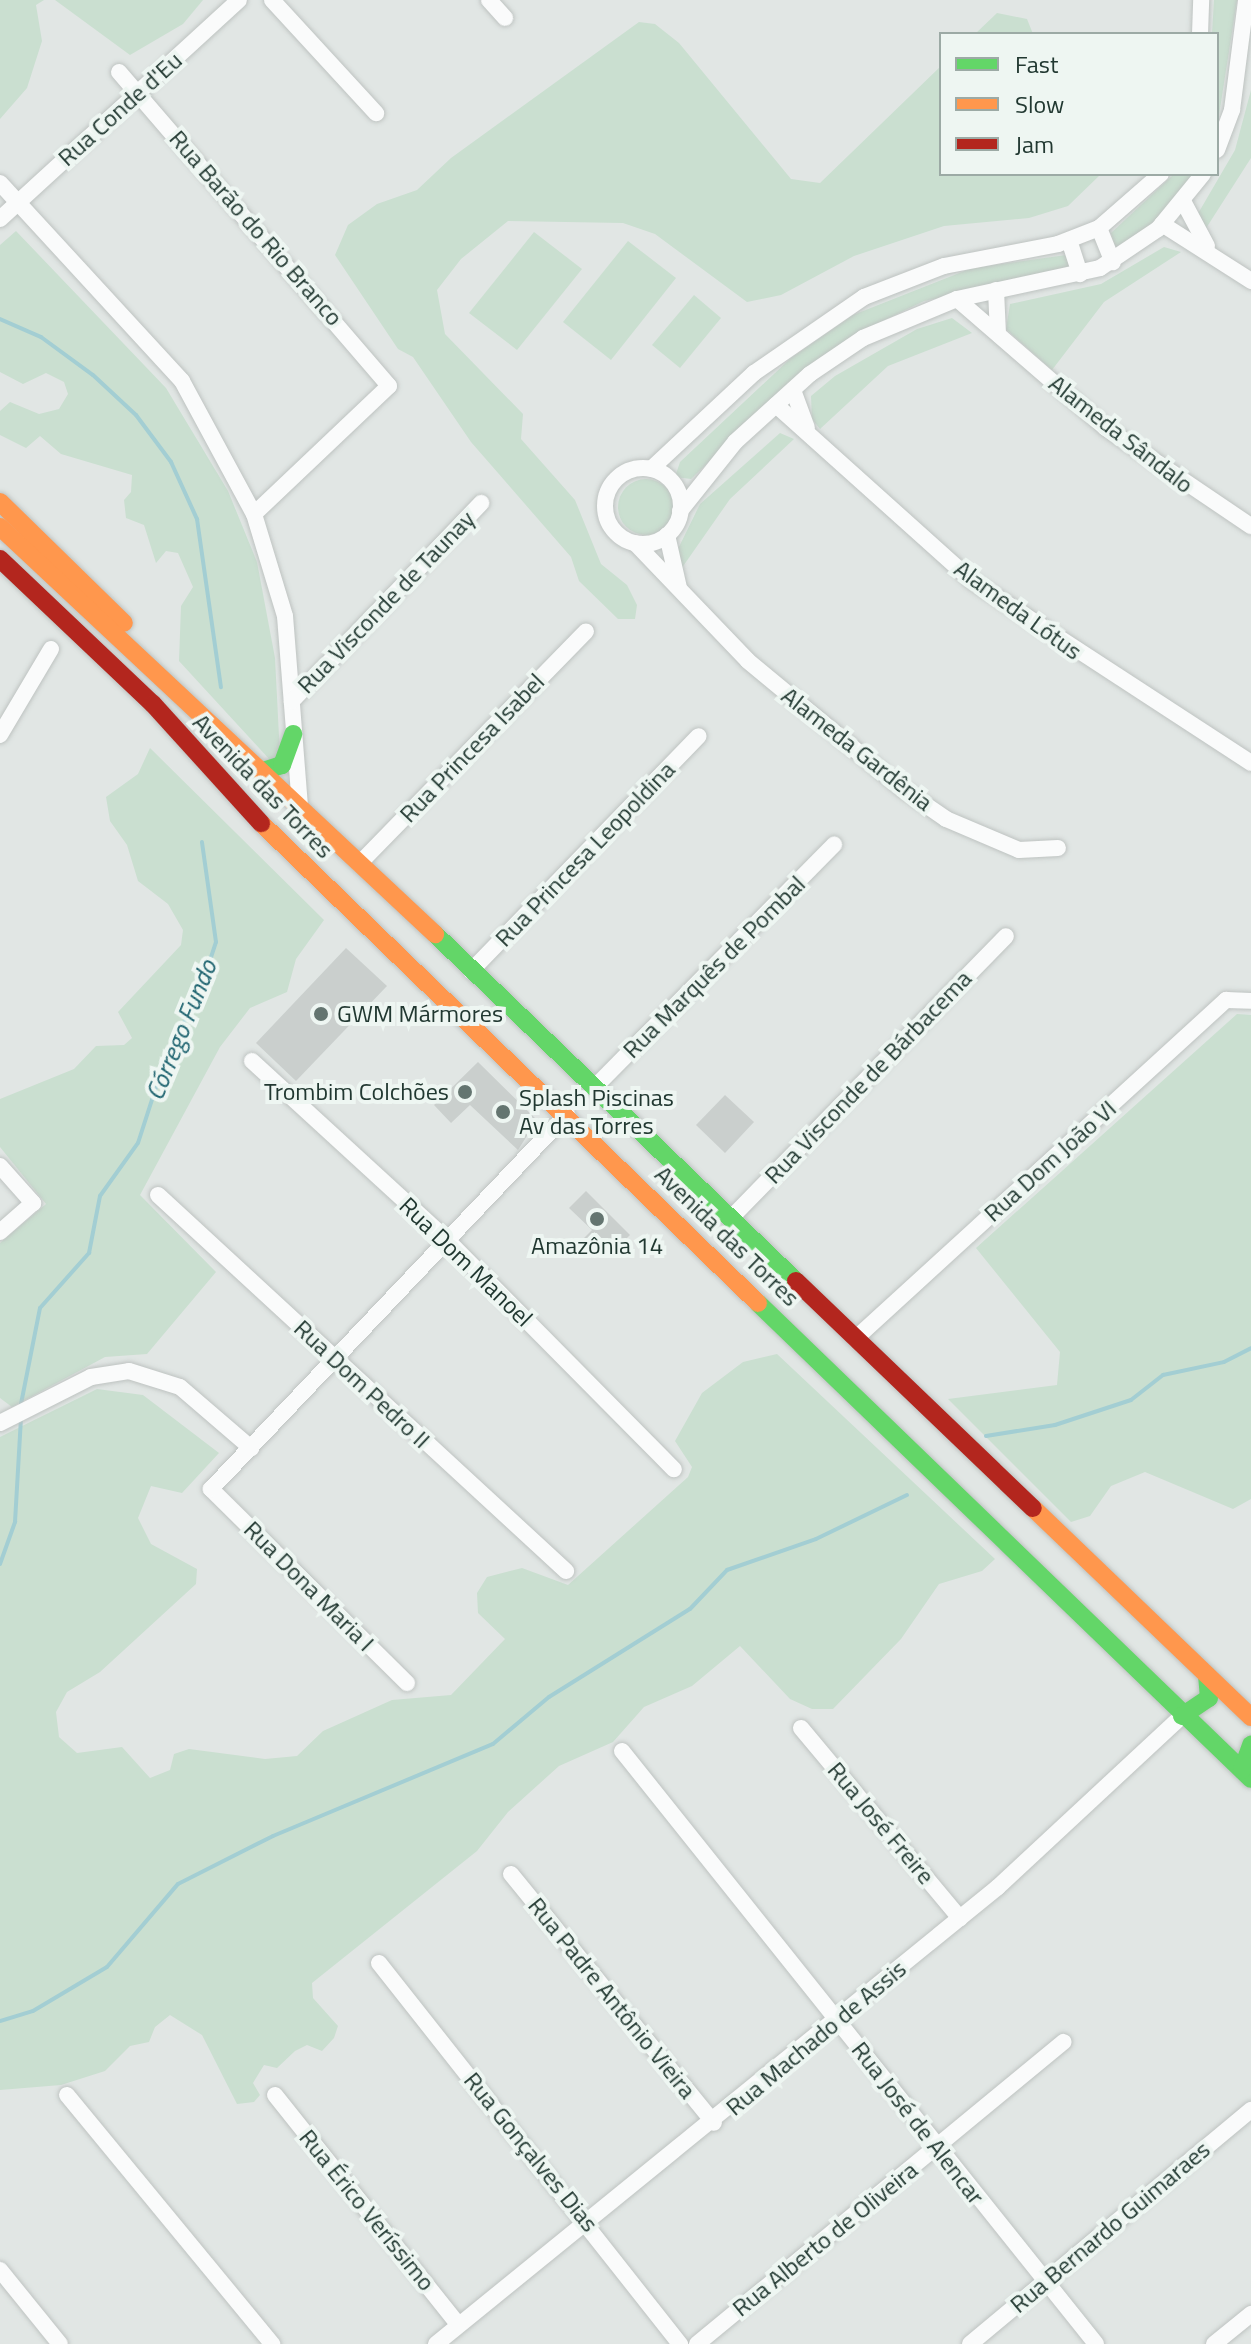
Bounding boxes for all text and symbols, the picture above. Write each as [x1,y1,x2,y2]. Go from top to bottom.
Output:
legend [939,32,1219,176]
street label: Rua Conde d'Eu [52,46,188,172]
text: Fast [1015,46,1058,82]
text: Slow [1015,86,1064,122]
street label: Rua Barão do Rio Branco [163,124,349,332]
text: Jam [1015,126,1054,162]
street label: Alameda Sândalo [1043,369,1199,499]
street label: Rua Visconde de Taunay [291,505,481,699]
street label: Alameda Lótus [949,554,1087,666]
street label: Rua Princesa Isabel [394,668,550,828]
street label: Alameda Gardênia [776,681,938,817]
street label: Avenida das Torres [187,708,339,864]
street label: Rua Princesa Leopoldina [489,755,681,953]
street label: Rua Marquês de Pombal [617,870,811,1064]
water label: Córrego Fundo [139,955,223,1105]
street label: Rua Visconde de Bárbacema [758,964,978,1190]
place label: GWM Mármores [337,1000,503,1028]
marker: GWM Mármores [312,1005,330,1023]
place label: Trombim Colchões [264,1078,449,1106]
marker: Trombim Colchões [456,1083,474,1101]
place label: Splash Piscinas Av das Torres [519,1084,674,1140]
street label: Rua Dom João VI [978,1094,1122,1228]
marker: Splash Piscinas Av das Torres [494,1103,512,1121]
street label: Avenida das Torres [649,1160,805,1312]
street label: Rua Dom Manoel [394,1191,538,1333]
marker: Amazônia 14 [588,1210,606,1228]
place label: Amazônia 14 [531,1232,663,1260]
street label: Rua Dom Pedro II [288,1314,436,1454]
street label: Rua Dona Maria I [238,1515,380,1657]
street label: Rua José Freire [822,1756,940,1890]
street label: Rua Padre Antônio Vieira [522,1892,702,2104]
street label: Rua Machado de Assis [720,1954,912,2122]
street label: Rua José de Alencar [846,2036,990,2210]
street label: Rua Gonçalves Dias [458,2066,604,2238]
street label: Rua Érico Veríssimo [293,2124,441,2296]
street label: Rua Bernardo Guimaraes [1004,2135,1216,2319]
street label: Rua Alberto de Oliveira [727,2156,923,2322]

